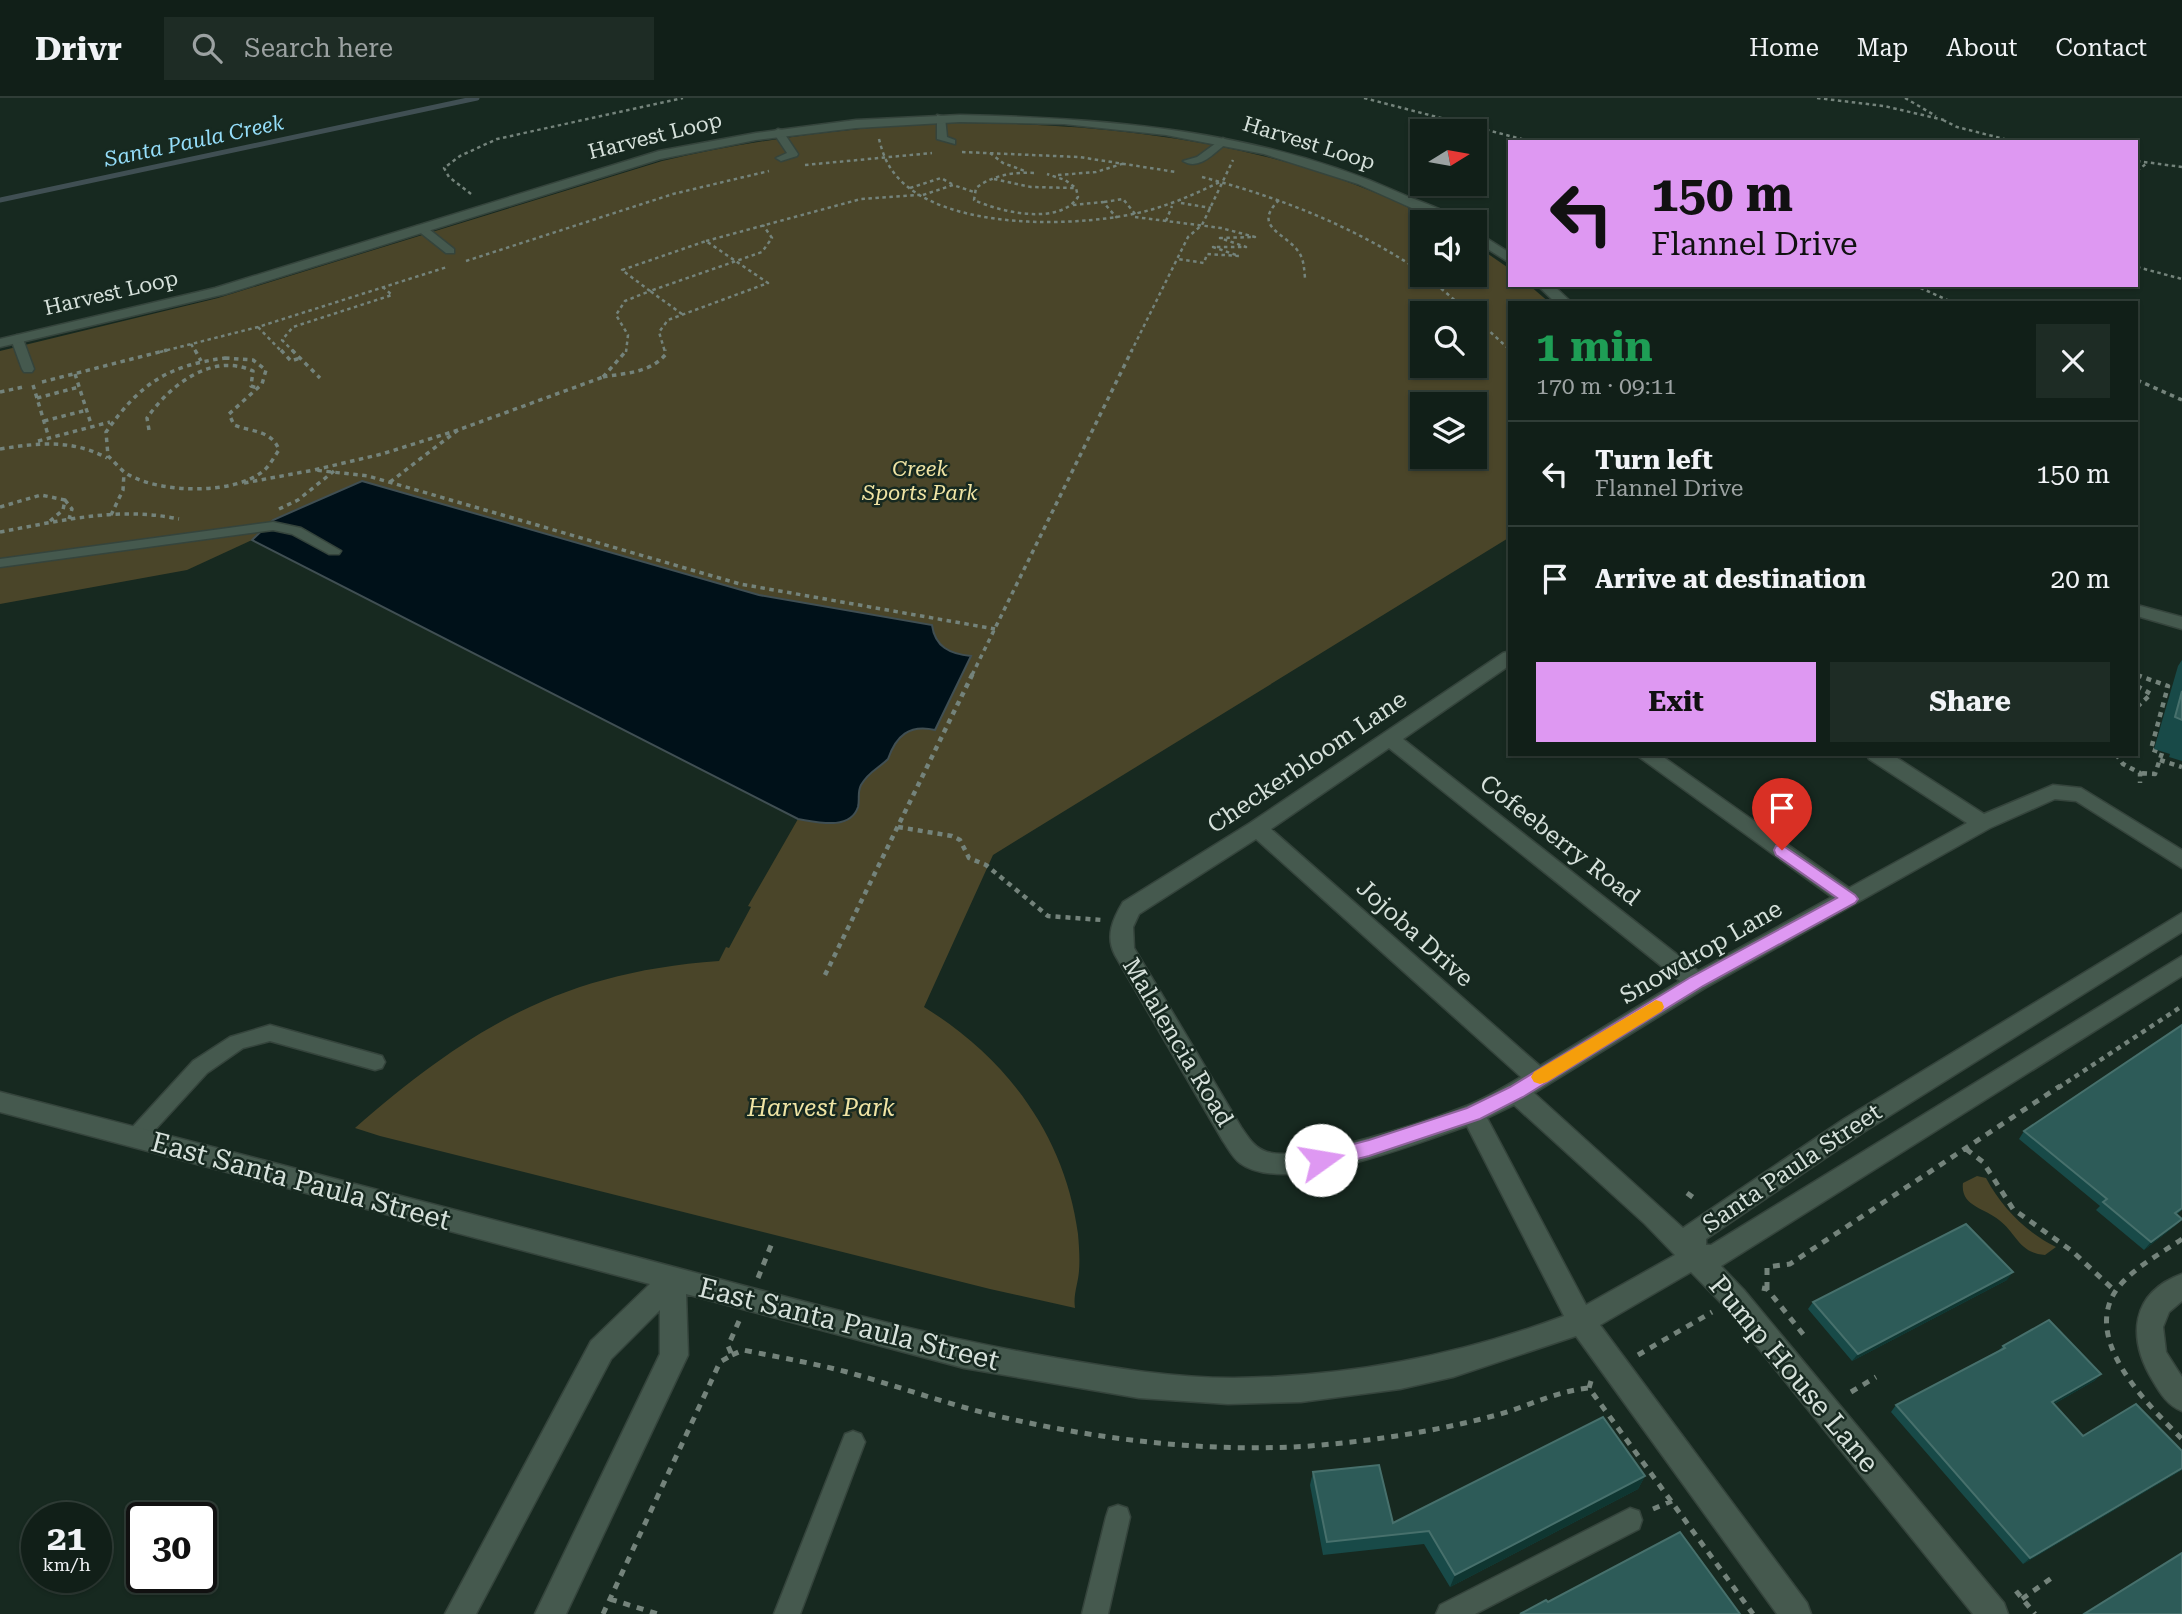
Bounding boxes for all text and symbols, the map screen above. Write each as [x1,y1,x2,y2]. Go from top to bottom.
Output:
search box [164,17,654,80]
text: Drivr [35,29,122,68]
icon: search [188,29,226,67]
text: Search here [244,33,393,63]
text: Home [1749,34,1819,62]
text: Map [1857,34,1908,62]
text: About [1946,34,2017,62]
text: Contact [2055,34,2147,62]
street label: Harvest Loop [586,108,724,164]
water label: Santa Paula Creek [101,110,287,172]
street label: Harvest Loop [1240,112,1378,174]
north arrow [1410,119,1488,196]
map controls [1410,119,1487,469]
text: 150 m [1651,166,1793,223]
icon: left [1536,168,1627,259]
button: sound [1410,210,1487,287]
text: Flannel Drive [1651,225,1858,263]
street label: Harvest Loop [42,266,180,320]
button: search [1410,301,1487,378]
text: 1 min [1536,322,1653,371]
button: close [2036,324,2110,398]
text: 170 m · 09:11 [1536,373,1676,400]
button: layers [1410,392,1487,469]
text: Turn left [1595,445,1713,475]
icon: left [1536,455,1574,493]
park label: Creek Sports Park [861,457,978,505]
text: 150 m [2036,459,2110,489]
text: Flannel Drive [1595,475,1743,502]
icon: arrive [1536,560,1574,598]
text: Arrive at destination [1595,564,1866,594]
text: 20 m [2051,564,2110,594]
button: Exit [1536,662,1816,742]
button: Share [1830,662,2110,742]
street label: Checkerbloom Lane [1202,685,1412,839]
street label: Cofeeberry Road [1474,769,1646,911]
pin [1752,778,1812,850]
icon: arrive [1763,789,1801,827]
street label: Jojoba Drive [1351,873,1479,993]
street label: Snowdrop Lane [1615,894,1787,1010]
street label: Malalencia Road [1117,953,1239,1131]
park label: Harvest Park [746,1094,895,1122]
street label: Santa Paula Street [1697,1098,1887,1238]
position arrow [1284,1123,1358,1197]
street label: East Santa Paula Street [148,1125,454,1237]
street label: Pump House Lane [1702,1269,1886,1479]
street label: East Santa Paula Street [695,1271,1003,1377]
speed limit sign: 30 [126,1502,217,1593]
text: 21 [47,1518,86,1559]
text: km/h [42,1554,91,1575]

